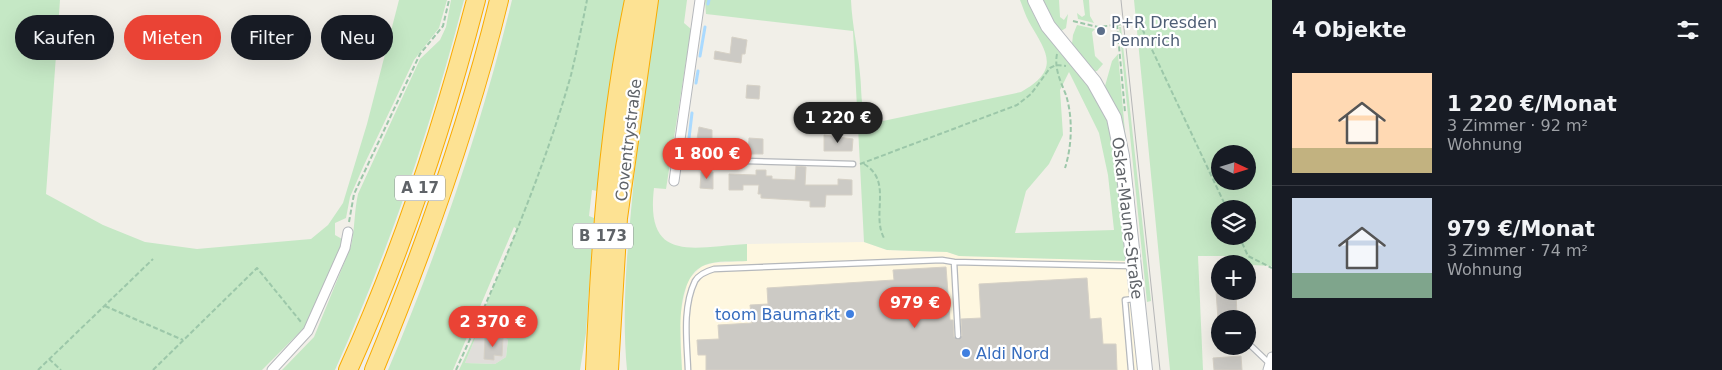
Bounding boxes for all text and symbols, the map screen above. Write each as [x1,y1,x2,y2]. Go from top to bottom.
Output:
place label: P+R Dresden Pennrich [1111,13,1217,50]
chip: Kaufen [15,15,114,60]
chip: Mieten [124,15,221,60]
chip: Filter [231,15,311,60]
chip: Neu [321,15,393,60]
icon: filters [1674,16,1702,44]
text: 4 Objekte [1292,18,1407,42]
marker: P+R Dresden Pennrich [1095,25,1107,37]
street label: Coventrystraße [612,78,645,203]
text: 1 220 €/Monat [1447,92,1617,116]
icon: home [1332,93,1392,153]
pin: 1 220 € [792,102,884,144]
text: 1 220 € [805,108,871,127]
text: 3 Zimmer · 92 m² [1447,116,1588,135]
text: Wohnung [1447,135,1522,154]
street label: Oskar-Maune-Straße [1108,136,1147,300]
pin: 1 800 € [661,138,753,180]
text: 1 800 € [674,144,740,163]
north arrow [1211,145,1256,190]
map controls [1211,145,1256,355]
road number: A 17 [395,176,445,200]
button: layers [1211,200,1256,245]
text: 979 €/Monat [1447,217,1595,241]
icon: home [1332,218,1392,278]
road number: B 173 [573,224,633,248]
text: 3 Zimmer · 74 m² [1447,241,1588,260]
button: + [1211,255,1256,300]
text: Wohnung [1447,260,1522,279]
pin: 979 € [880,286,950,329]
text: 979 € [890,293,940,312]
place label: toom Baumarkt [715,305,840,324]
pin: 2 370 € [447,306,539,348]
marker: toom Baumarkt [844,308,856,320]
button: − [1211,310,1256,355]
text: 2 370 € [460,312,526,331]
place label: Aldi Nord [976,344,1049,363]
marker: Aldi Nord [960,347,972,359]

